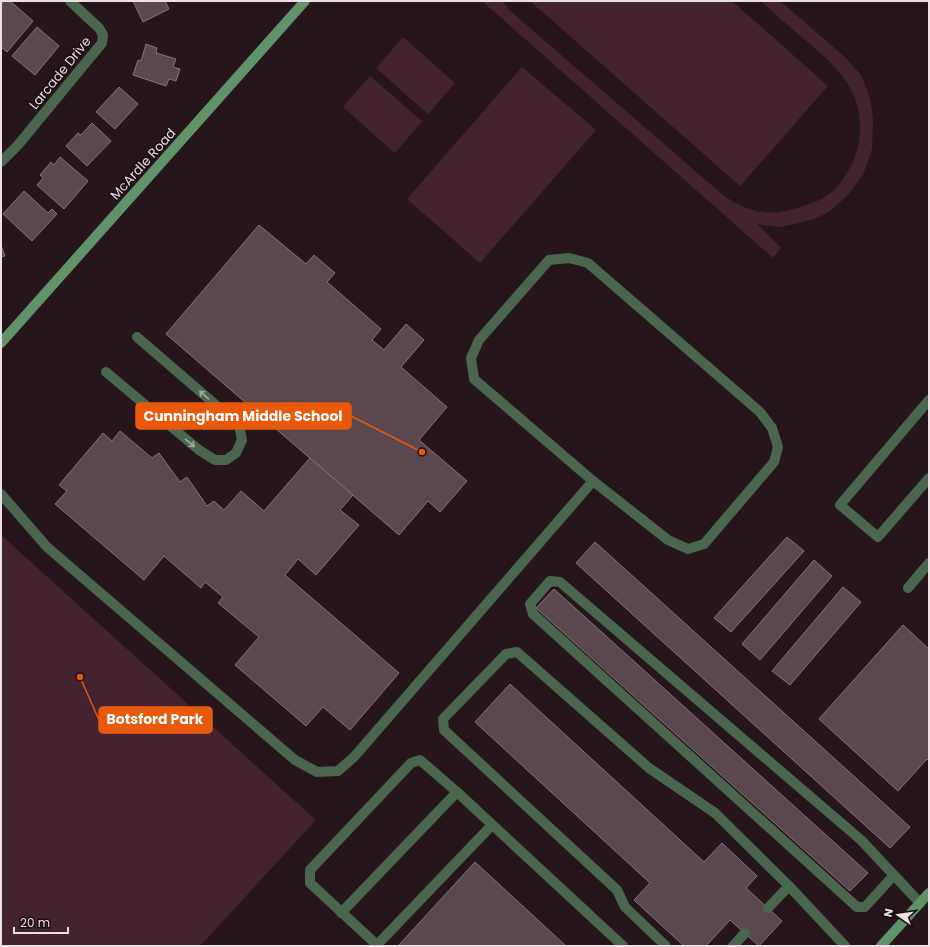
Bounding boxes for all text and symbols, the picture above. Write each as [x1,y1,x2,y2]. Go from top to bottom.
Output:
street label: Larcade Drive [25,32,95,114]
street label: McArdle Road [106,124,180,204]
one-way arrow [198,390,209,399]
callout: Cunningham Middle School [136,403,351,429]
text: Cunningham Middle School [144,406,342,426]
one-way arrow [184,438,195,447]
callout: Botsford Park [99,707,212,733]
text: Botsford Park [107,709,204,729]
north arrow [878,895,918,935]
text: N [880,907,897,919]
scale bar [14,909,68,935]
text: 20 m [20,914,50,931]

